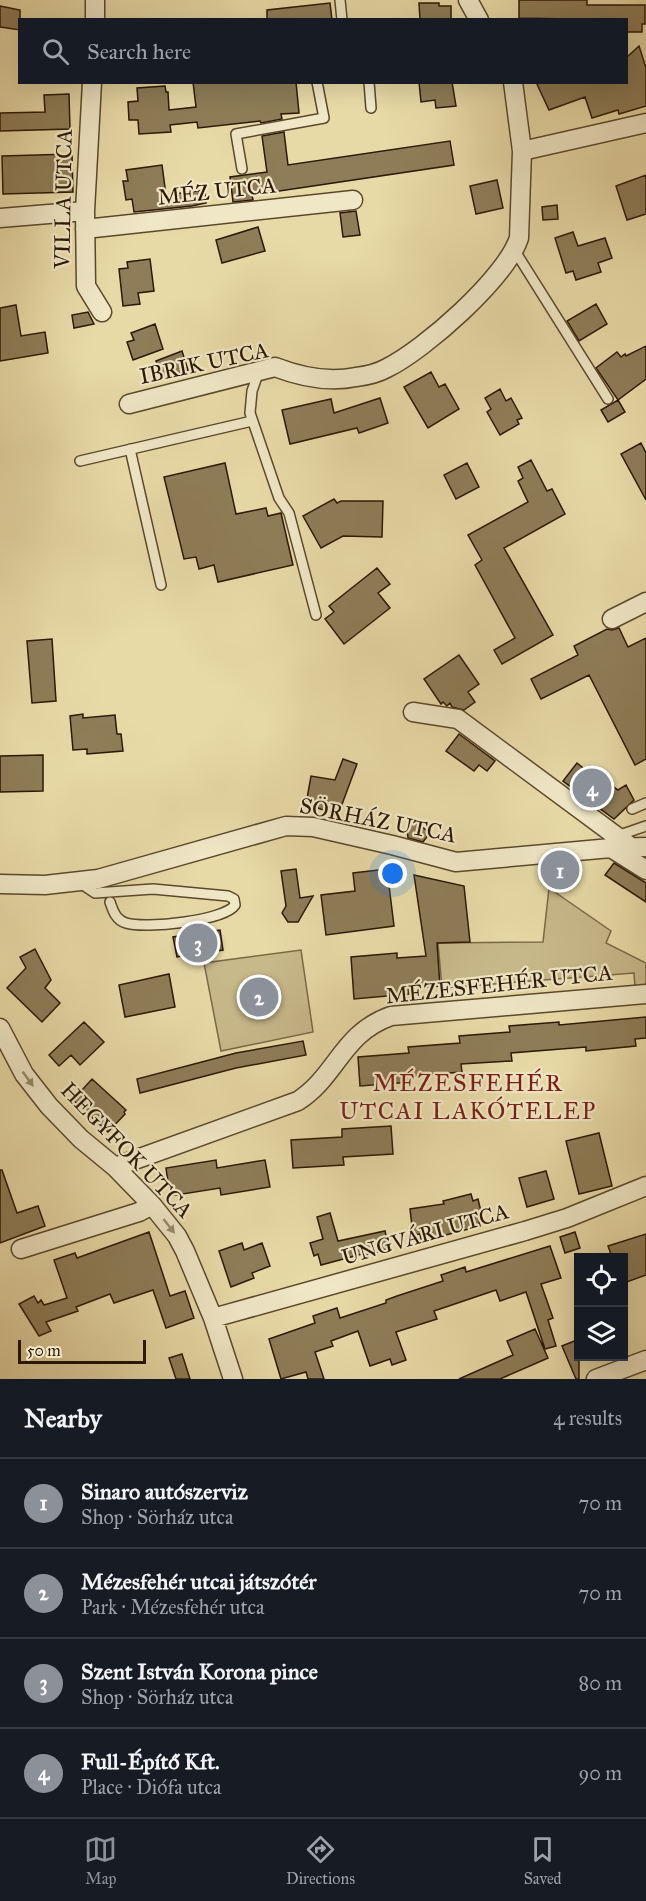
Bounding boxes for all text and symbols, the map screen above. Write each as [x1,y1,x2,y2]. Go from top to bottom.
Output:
search box [18,18,628,84]
icon: search [39,35,72,68]
text: Search here [87,38,191,65]
street label: VILLA UTCA [48,129,78,270]
street label: MÉZ UTCA [156,171,278,211]
street label: IBRIK UTCA [137,336,271,390]
pin: 4 [572,766,612,810]
street label: SÖRHÁZ UTCA [297,792,459,848]
pin: 1 [540,848,580,892]
your location [378,859,407,888]
pin: 3 [178,920,218,966]
street label: MÉZESFEHÉR UTCA [384,959,614,1009]
pin: 2 [240,974,278,1020]
district label: MÉZESFEHÉR UTCAI LAKÓTELEP [339,1068,597,1126]
one-way arrow [22,1072,34,1087]
street label: HEGYFOK UTCA [55,1076,199,1224]
street label: UNGVÁRI UTCA [338,1197,512,1271]
one-way arrow [163,1217,175,1233]
map controls [574,1253,628,1361]
button: locate [574,1253,628,1307]
button: layers [574,1307,628,1361]
scale bar [18,1337,146,1364]
text: 50 m [27,1341,61,1360]
text: Nearby [24,1402,102,1434]
text: 4 results [553,1406,622,1430]
text: Sinaro autószerviz [81,1478,248,1505]
text: 1 [40,1491,47,1515]
text: 70 m [579,1491,622,1515]
text: Shop · Sörház utca [81,1505,234,1529]
text: Mézesfehér utcai játszótér [81,1568,317,1595]
text: 2 [39,1581,48,1605]
text: 70 m [579,1581,622,1605]
text: Park · Mézesfehér utca [81,1595,264,1619]
text: Szent István Korona pince [81,1658,318,1685]
text: 3 [40,1671,48,1695]
text: 80 m [579,1671,622,1695]
text: Shop · Sörház utca [81,1685,234,1709]
text: Full-Építő Kft. [81,1748,220,1775]
text: 4 [38,1761,49,1785]
text: 90 m [579,1761,622,1785]
text: Place · Diófa utca [81,1775,222,1799]
tab: Map [84,1833,117,1888]
tab: Directions [286,1833,355,1888]
tab: Saved [524,1833,562,1888]

